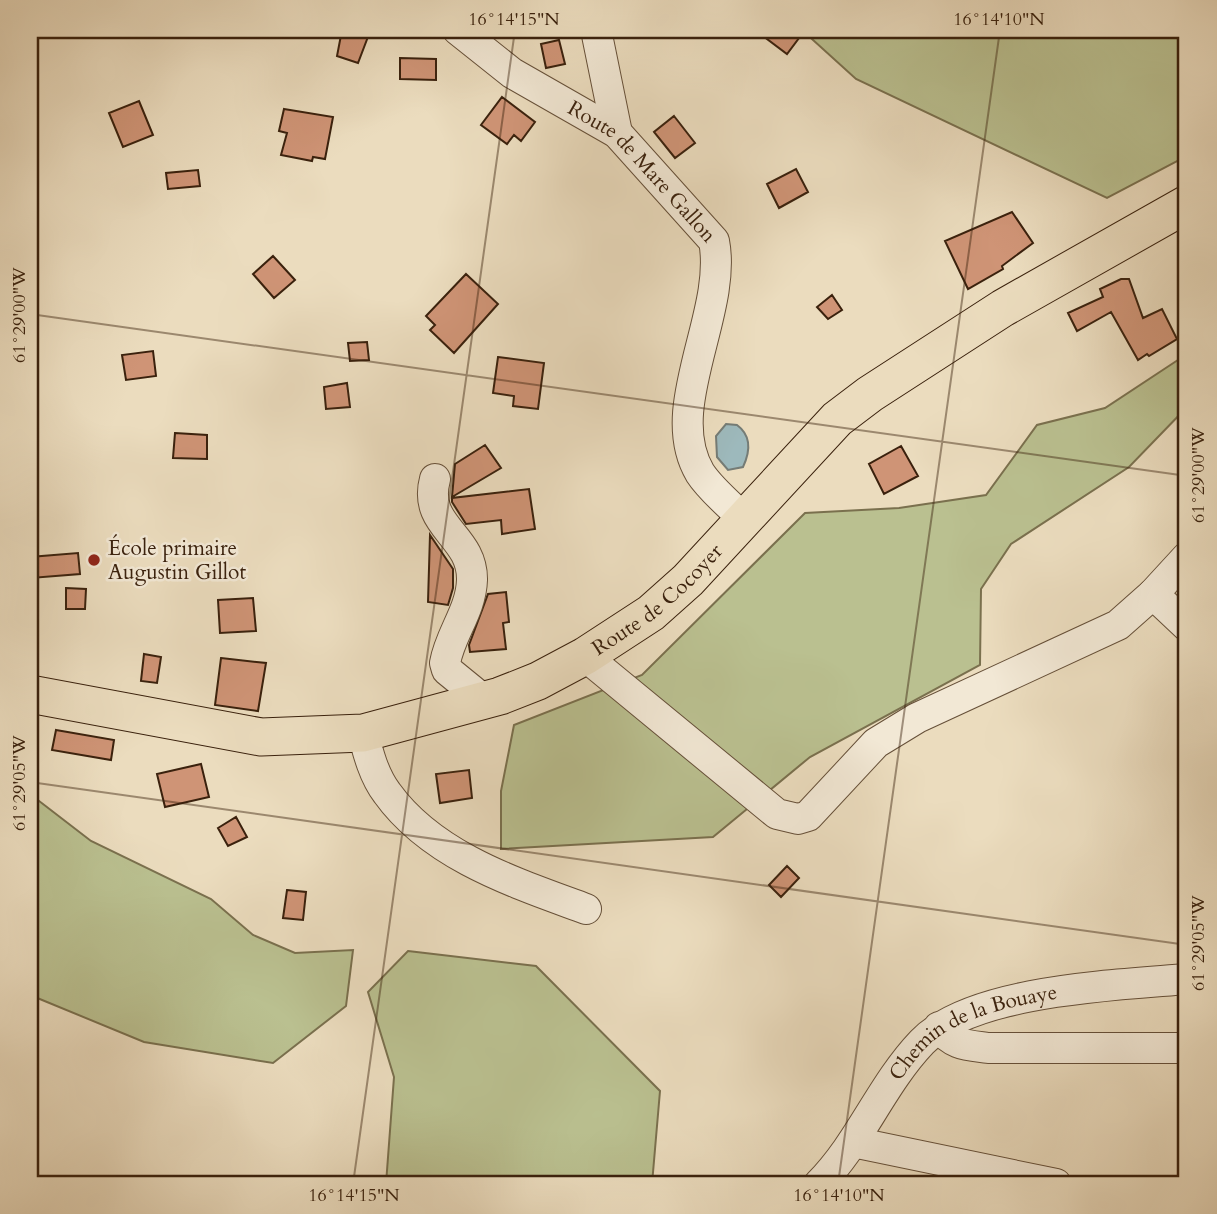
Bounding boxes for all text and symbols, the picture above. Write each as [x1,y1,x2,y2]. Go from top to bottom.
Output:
text: 16°14'15"N [468,7,560,32]
text: 16°14'10"N [953,7,1045,32]
street label: Route de Mare Gallon [562,94,723,249]
text: 61°29'00"W [7,267,32,363]
text: 61°29'00"W [1186,427,1211,523]
place label: École primaire Augustin Gillot [108,534,246,587]
street label: Route de Cocoyer [586,537,730,663]
marker: École primaire Augustin Gillot [86,552,102,568]
text: 61°29'05"W [7,735,32,831]
text: 61°29'05"W [1186,895,1211,991]
street label: Chemin de la Bouaye [882,978,1059,1086]
text: 16°14'15"N [308,1183,400,1208]
text: 16°14'10"N [793,1183,885,1208]

